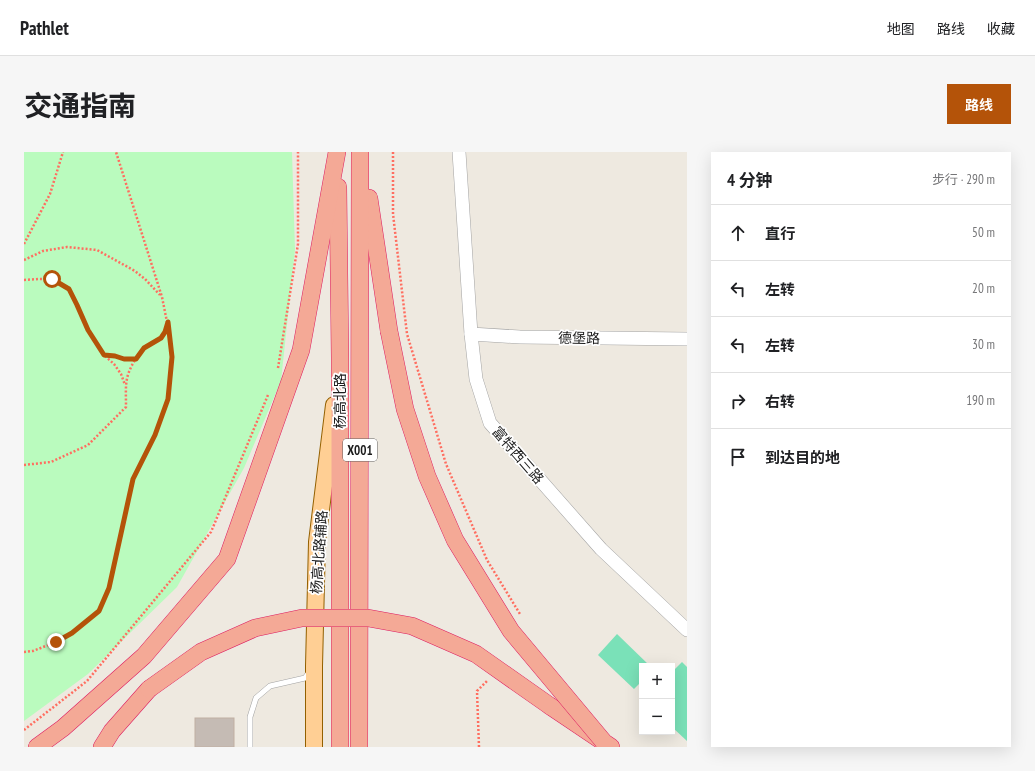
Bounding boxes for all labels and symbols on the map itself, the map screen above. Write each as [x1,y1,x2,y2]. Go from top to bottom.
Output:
route start [43,270,61,288]
street label: 德堡路 [558,329,600,347]
street label: 杨高北路 [331,373,349,429]
street label: 富特西三路 [488,423,548,487]
road number: X001 [343,439,377,461]
street label: 杨高北路辅路 [307,509,331,595]
route end [47,633,65,651]

